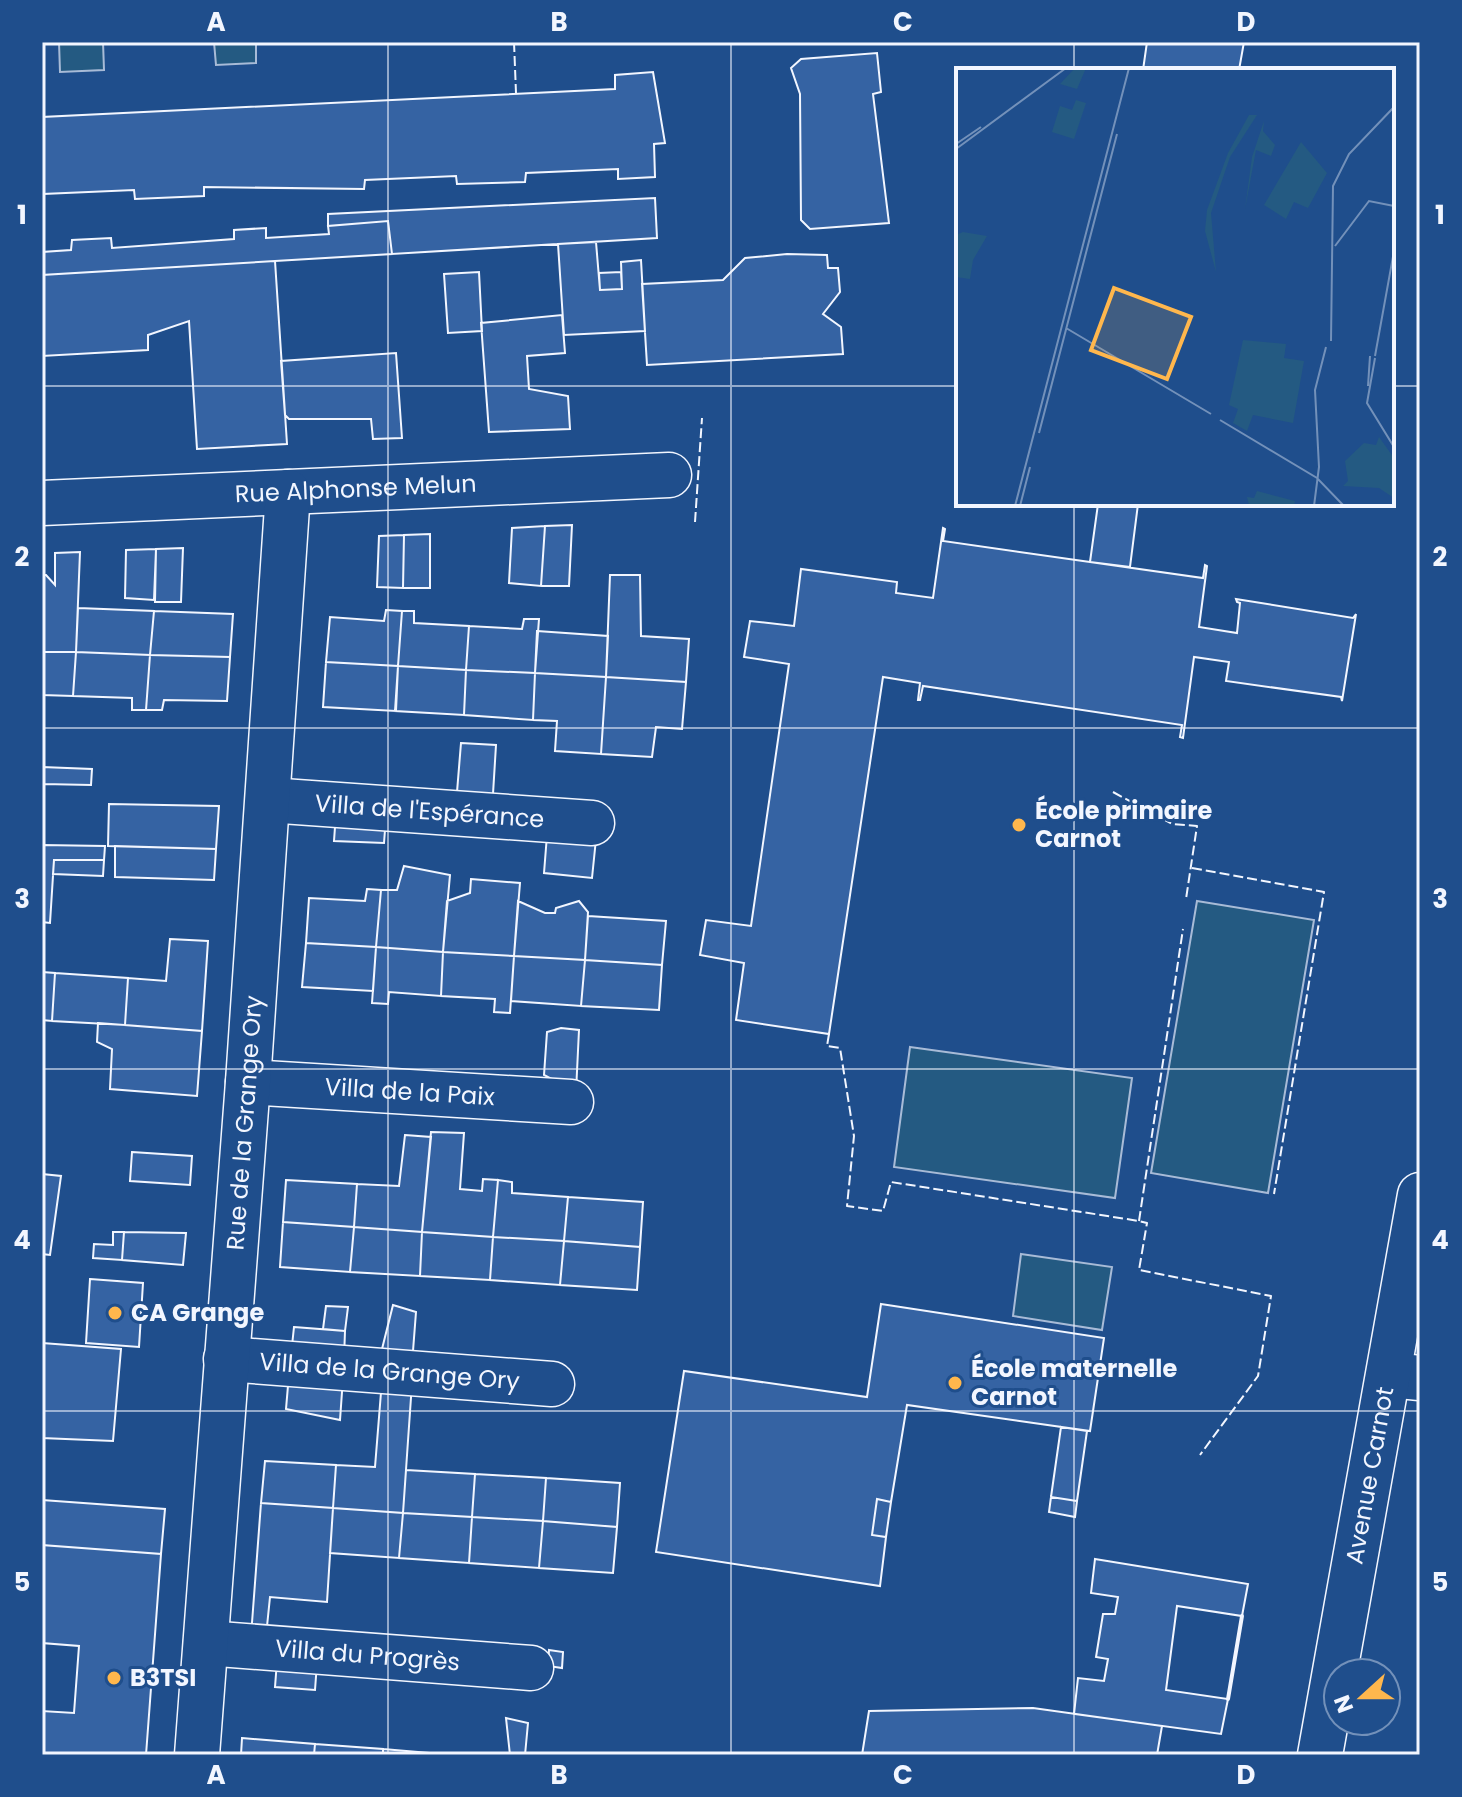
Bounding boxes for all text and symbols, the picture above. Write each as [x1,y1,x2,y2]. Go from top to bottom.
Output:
text: A [206,4,226,40]
text: B [550,4,568,40]
text: C [893,4,913,40]
text: D [1237,4,1256,40]
inset map [956,68,1394,506]
text: 1 [17,197,27,233]
text: 1 [1435,197,1445,233]
street label: Rue Alphonse Melun [234,467,477,510]
text: 2 [15,539,30,575]
text: 2 [1433,539,1448,575]
street label: Villa de l'Espérance [314,786,545,836]
place label: École primaire Carnot [1035,794,1212,855]
marker: École primaire Carnot [1010,816,1028,834]
text: 3 [14,881,30,917]
text: 3 [1432,881,1448,917]
street label: Rue de la Grange Ory [218,994,270,1251]
street label: Villa de la Paix [324,1070,496,1113]
text: 4 [13,1222,31,1258]
text: 4 [1431,1222,1449,1258]
place label: CA Grange [131,1296,264,1329]
marker: CA Grange [106,1304,124,1322]
street label: Villa de la Grange Ory [258,1345,521,1398]
place label: École maternelle Carnot [971,1352,1177,1413]
marker: École maternelle Carnot [946,1374,964,1392]
street label: Avenue Carnot [1337,1384,1401,1567]
text: 5 [14,1564,30,1600]
text: 5 [1432,1564,1448,1600]
street label: Villa du Progrès [274,1631,461,1678]
north arrow [1322,1657,1402,1737]
place label: B3TSI [130,1661,196,1694]
marker: B3TSI [105,1669,123,1687]
text: N [1326,1691,1361,1717]
text: A [206,1757,226,1793]
text: B [550,1757,568,1793]
text: C [893,1757,913,1793]
text: D [1237,1757,1256,1793]

